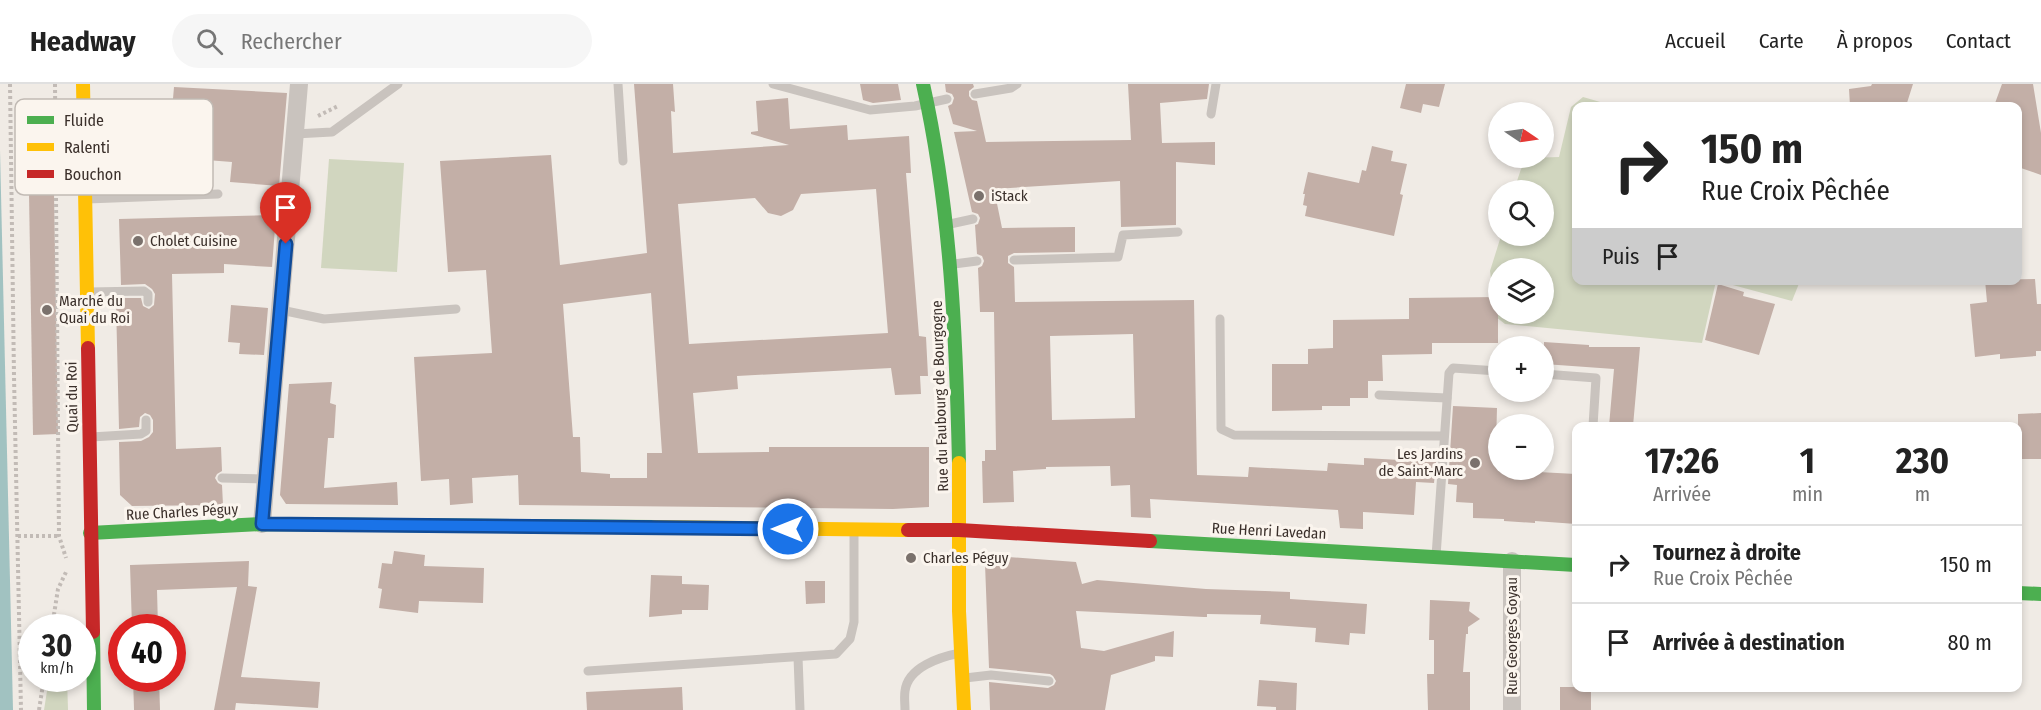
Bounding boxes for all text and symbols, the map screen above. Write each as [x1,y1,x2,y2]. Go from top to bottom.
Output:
search box [172,14,592,68]
text: Headway [30,25,136,58]
icon: search [193,25,226,58]
text: Rechercher [241,28,342,55]
text: Accueil [1665,28,1726,54]
text: Carte [1759,28,1804,54]
text: À propos [1837,28,1913,54]
text: Contact [1946,28,2011,54]
legend [15,99,213,195]
north arrow [1488,102,1554,168]
map controls [1488,102,1554,480]
text: Fluide [64,111,104,130]
text: 150 m [1701,124,1803,174]
icon: right [1602,126,1680,204]
text: Ralenti [64,138,110,157]
text: Bouchon [64,165,122,184]
text: Rue Croix Pêchée [1701,175,1890,207]
button: search [1488,180,1554,246]
pin [260,182,311,244]
place label: iStack [991,187,1028,205]
marker: iStack [972,189,986,203]
icon: arrive [269,191,302,224]
place label: Cholet Cuisine [150,232,237,250]
marker: Cholet Cuisine [131,234,145,248]
icon: arrive [1651,240,1684,273]
text: Puis [1602,243,1639,270]
button: layers [1488,258,1554,324]
place label: Marché du Quai du Roi [59,292,130,327]
street label: Rue du Faubourg de Bourgogne [928,300,952,492]
marker: Marché du Quai du Roi [40,303,54,317]
button: + [1488,336,1554,402]
street label: Quai du Roi [62,361,82,433]
button: − [1488,414,1554,480]
text: 17:26 [1645,439,1719,483]
text: 1 [1800,439,1815,483]
text: 230 [1896,439,1949,483]
place label: Les Jardins de Saint-Marc [1378,445,1464,480]
marker: Les Jardins de Saint-Marc [1468,456,1482,470]
text: Arrivée [1653,482,1711,506]
text: min [1792,482,1823,506]
text: m [1915,482,1930,506]
position arrow [756,497,820,561]
street label: Rue Charles Péguy [125,500,239,524]
street label: Rue Henri Lavedan [1211,519,1327,543]
text: Tournez à droite [1653,539,1801,566]
icon: right [1602,548,1635,581]
place label: Charles Péguy [923,549,1009,567]
marker: Charles Péguy [904,551,918,565]
text: 150 m [1940,551,1992,578]
text: Rue Croix Pêchée [1653,566,1793,590]
street label: Rue Georges Goyau [1503,577,1521,695]
speed limit sign: 40 [108,614,186,692]
icon: arrive [1602,626,1635,659]
text: 30 [42,628,72,664]
text: Arrivée à destination [1653,629,1845,656]
text: 80 m [1947,629,1992,656]
text: km/h [40,659,74,677]

